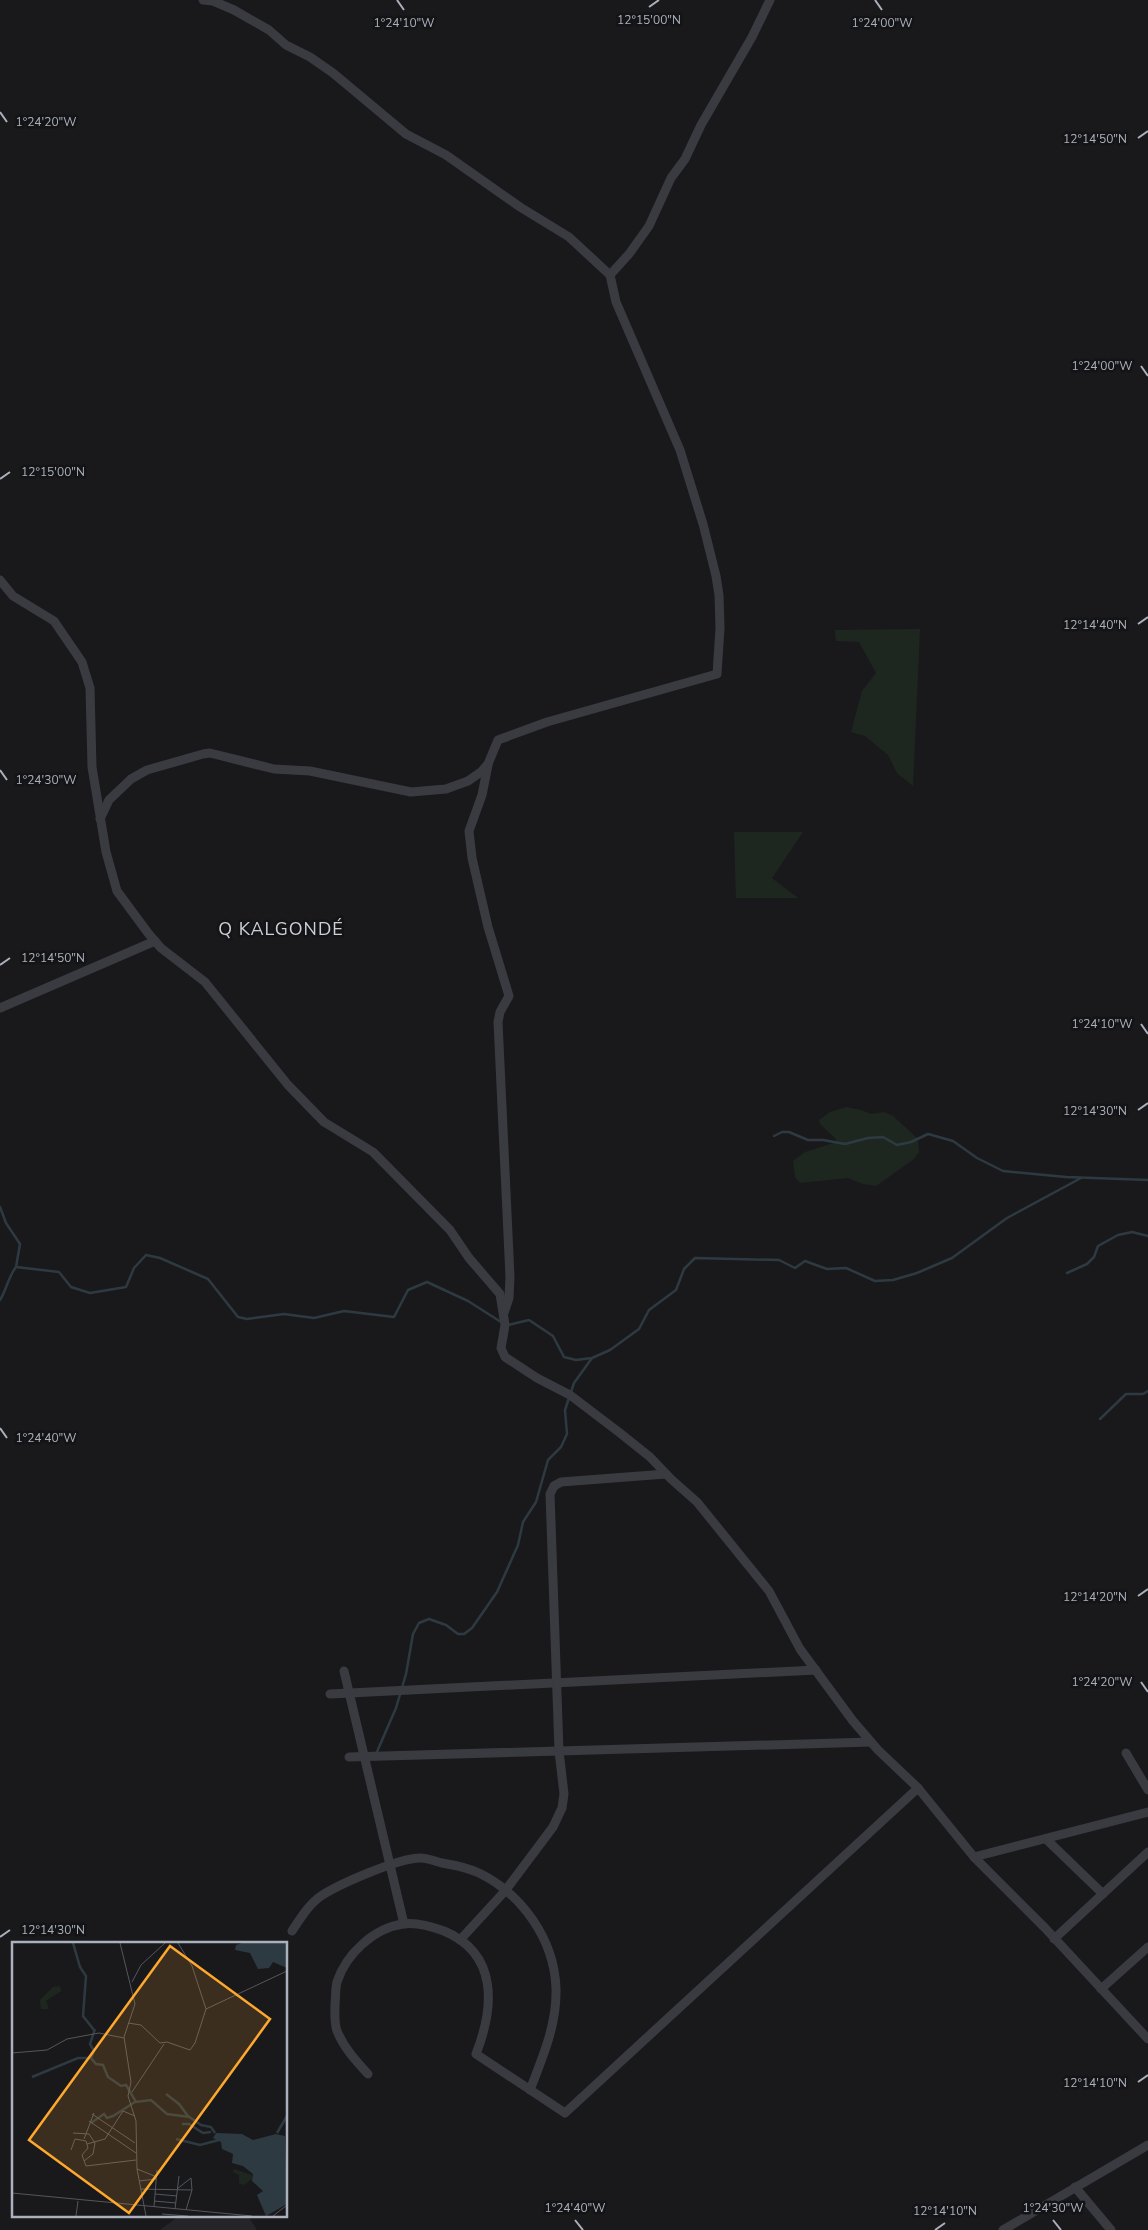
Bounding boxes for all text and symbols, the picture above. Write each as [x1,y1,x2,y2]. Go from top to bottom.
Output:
text: 12°15'00"N [617,12,681,28]
text: 1°24'10"W [373,15,435,31]
text: 1°24'00"W [851,15,913,31]
text: 1°24'20"W [15,114,77,130]
text: 12°14'50"N [1063,131,1127,147]
text: 1°24'00"W [1071,358,1133,374]
text: 12°15'00"N [21,464,85,480]
text: 12°14'40"N [1063,617,1127,633]
text: 1°24'30"W [15,772,77,788]
district label: Q KALGONDÉ [218,917,344,941]
text: 12°14'50"N [21,950,85,966]
text: 1°24'10"W [1071,1016,1133,1032]
text: 12°14'30"N [1063,1103,1127,1119]
text: 1°24'40"W [15,1430,77,1446]
text: 12°14'20"N [1063,1589,1127,1605]
text: 1°24'20"W [1071,1674,1133,1690]
text: 12°14'30"N [21,1922,85,1938]
inset map [12,1942,288,2218]
text: 12°14'10"N [1063,2075,1127,2091]
text: 1°24'40"W [544,2200,606,2216]
text: 1°24'30"W [1022,2200,1084,2216]
text: 12°14'10"N [913,2203,977,2219]

